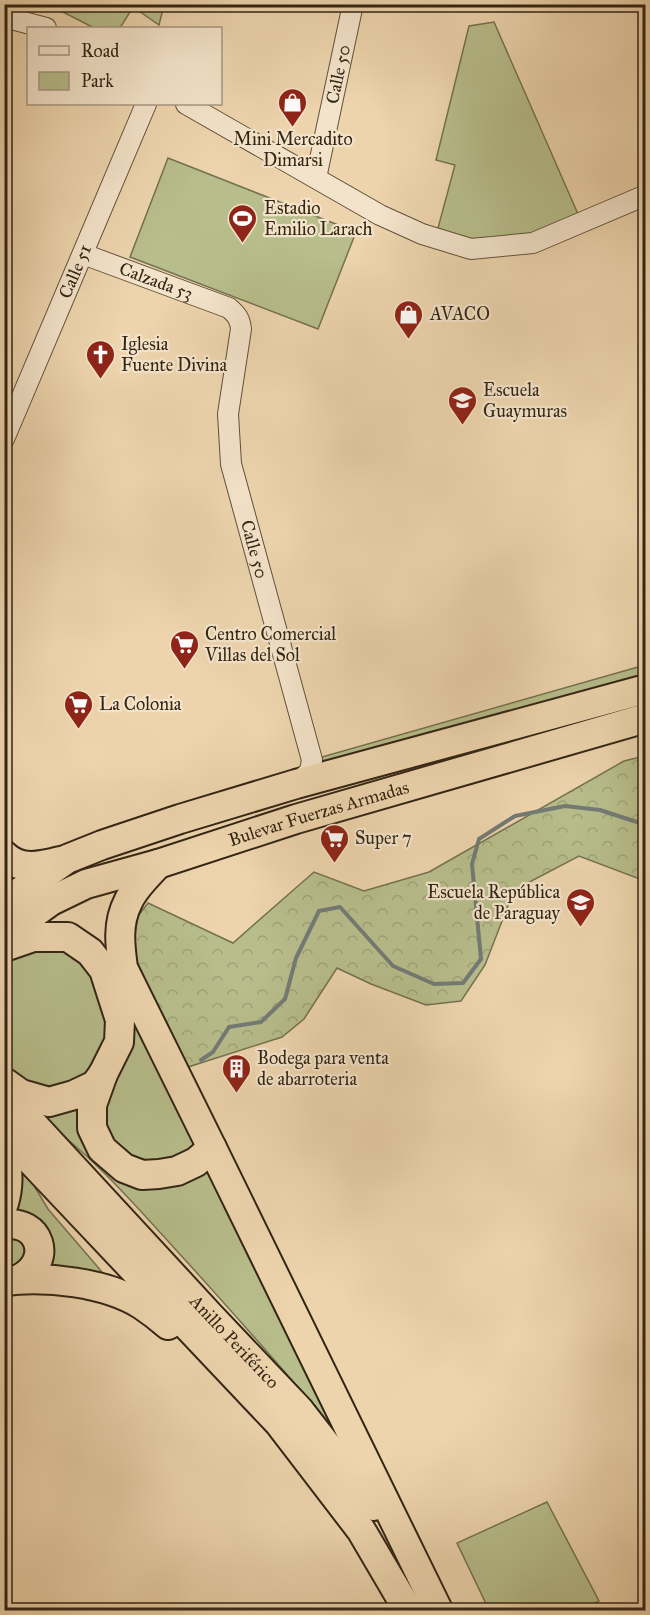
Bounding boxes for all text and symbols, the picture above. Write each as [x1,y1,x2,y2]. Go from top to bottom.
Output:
legend [27,27,222,105]
text: Road [81,40,119,62]
street label: Calle 50 [321,43,355,106]
text: Park [81,70,114,92]
shop icon: Mini Mercadito Dimarsi [277,86,309,128]
place label: Mini Mercadito Dimarsi [233,128,353,171]
place label: Estadio Emilio Larach [264,197,373,240]
sports icon: Estadio Emilio Larach [227,202,259,244]
street label: Calle 51 [54,241,96,302]
street label: Calzada 53 [116,257,196,305]
shop icon: AVACO [393,298,425,340]
place label: AVACO [429,303,490,325]
place label: Iglesia Fuente Divina [121,333,227,376]
church icon: Iglesia Fuente Divina [84,338,116,380]
place label: Escuela Guaymuras [483,379,567,422]
school or university icon: Escuela Guaymuras [446,384,478,426]
street label: Calle 50 [236,517,273,581]
place label: Centro Comercial Villas del Sol [204,623,336,666]
supermarket icon: Centro Comercial Villas del Sol [168,628,200,670]
supermarket icon: La Colonia [62,688,94,730]
place label: La Colonia [99,693,182,715]
street label: Bulevar Fuerzas Armadas [226,776,411,851]
supermarket icon: Super 7 [318,822,350,864]
place label: Super 7 [355,827,412,849]
place label: Escuela República de Paraguay [427,881,561,925]
school or university icon: Escuela República de Paraguay [565,886,597,928]
place label: Bodega para venta de abarroteria [257,1047,389,1090]
building icon: Bodega para venta de abarroteria [220,1052,252,1094]
street label: Anillo Periférico [184,1290,284,1393]

